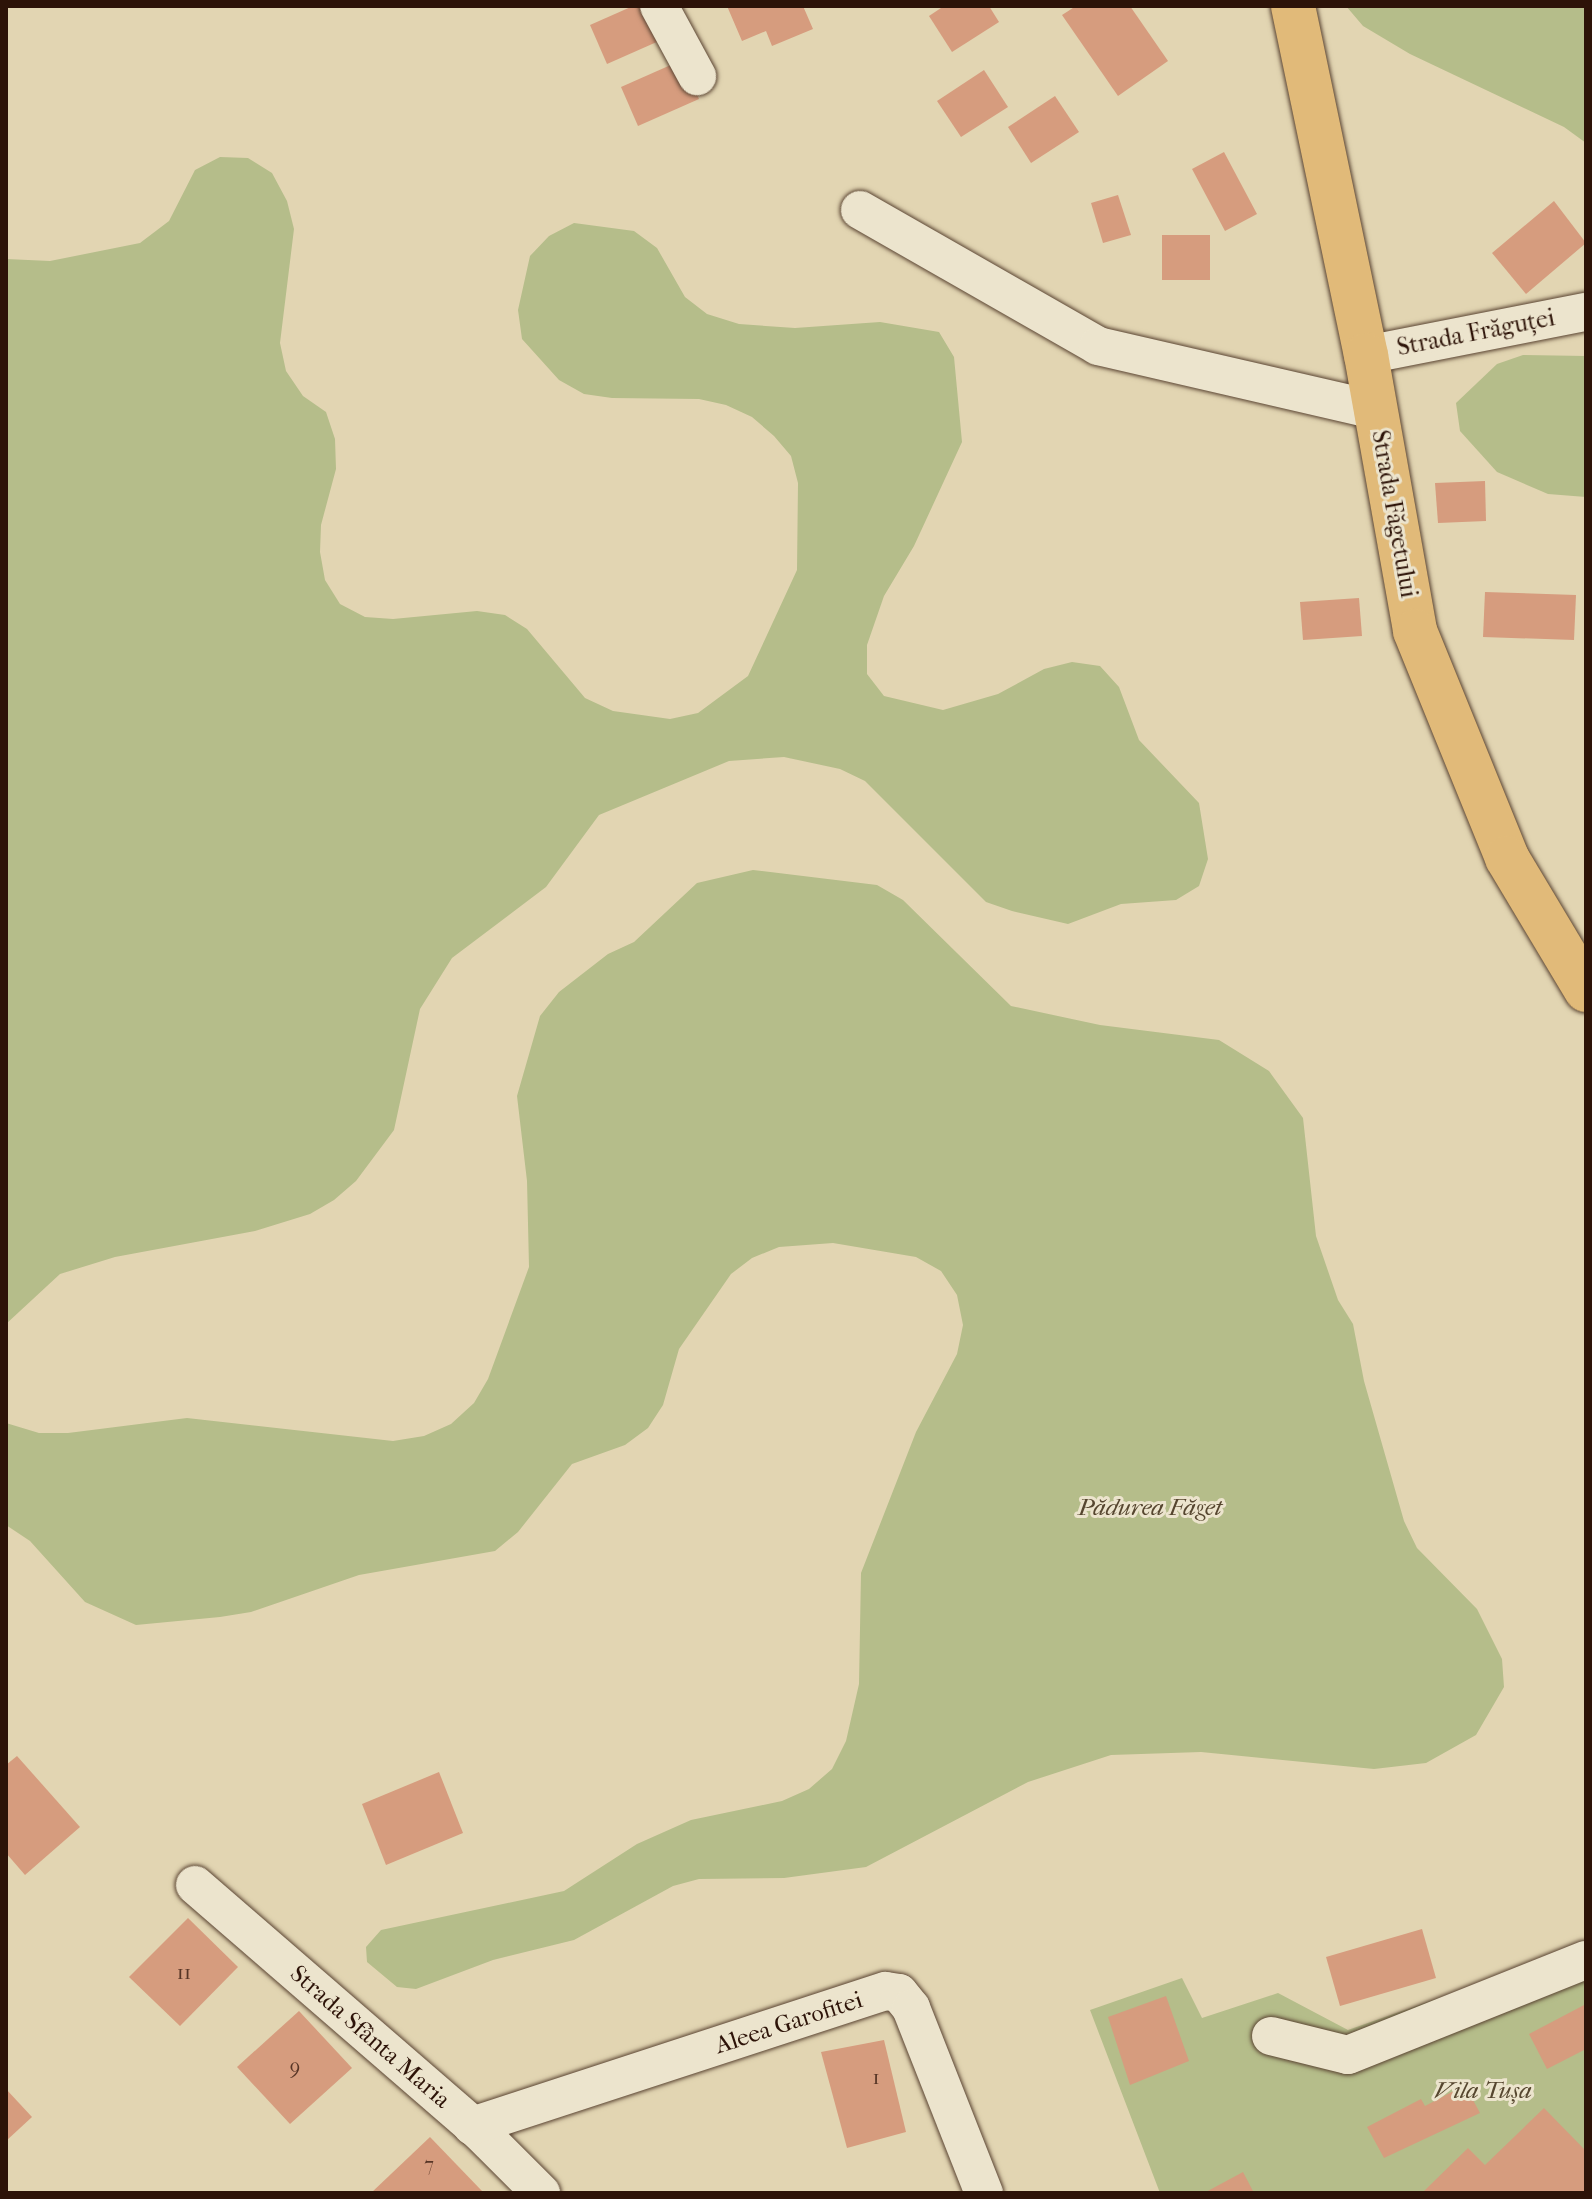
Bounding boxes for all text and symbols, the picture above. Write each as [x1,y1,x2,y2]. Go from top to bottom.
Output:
street label: Strada Frăguței [1395,304,1557,362]
street label: Strada Făgetului [1365,428,1423,600]
park label: Pădurea Făget [1078,1494,1222,1522]
house number: 11 [177,1960,191,1984]
street label: Strada Sfânta Maria [284,1960,456,2114]
street label: Aleea Garofitei [712,1986,866,2060]
house number: 9 [290,2055,300,2079]
house number: 1 [872,2065,880,2089]
park label: Vila Tușa [1434,2077,1532,2105]
house number: 7 [424,2152,434,2176]

